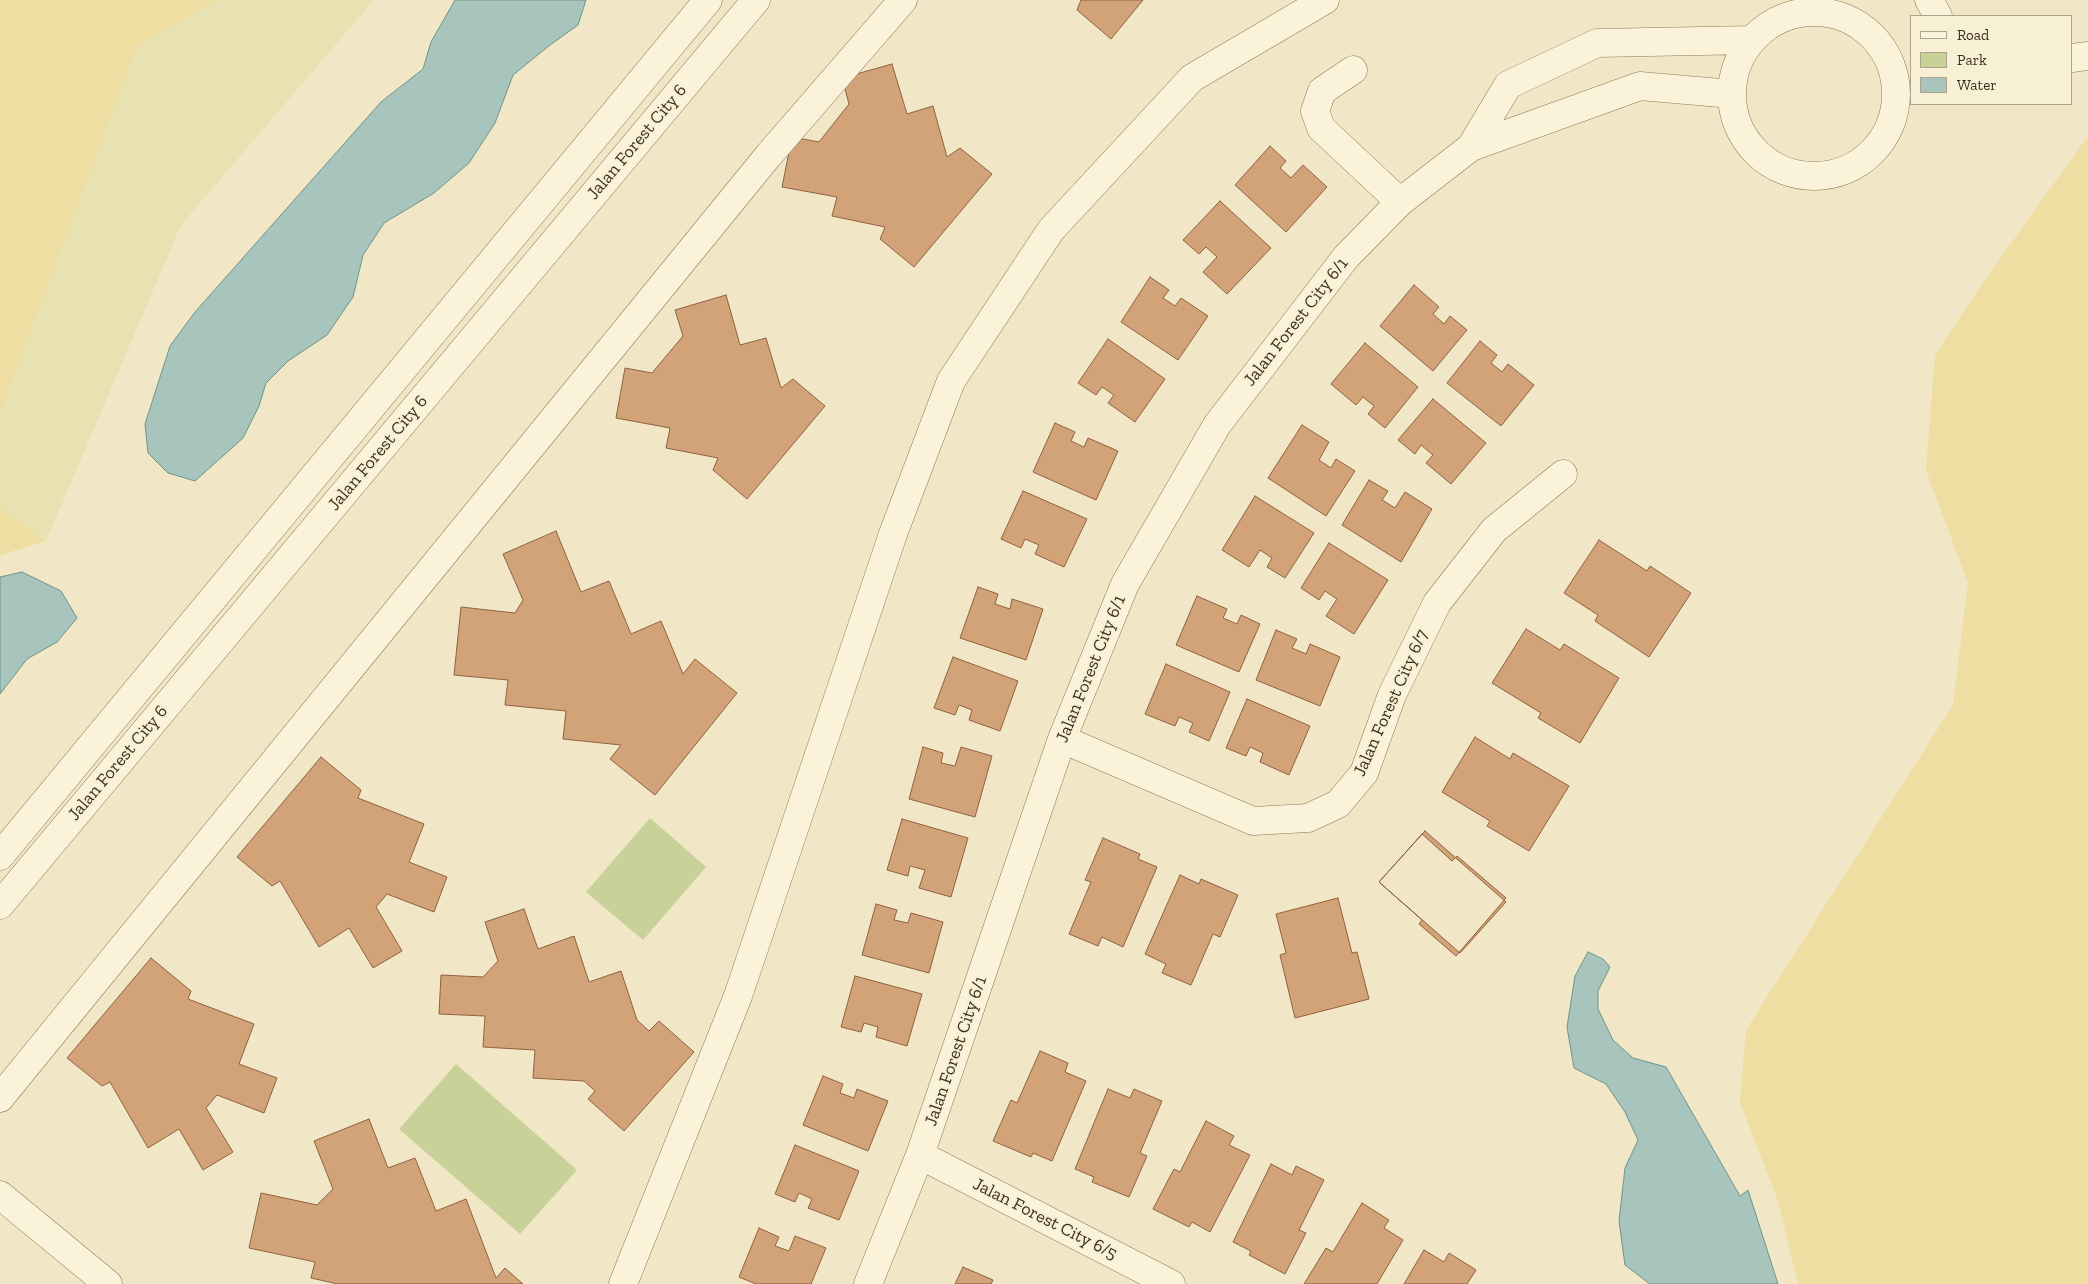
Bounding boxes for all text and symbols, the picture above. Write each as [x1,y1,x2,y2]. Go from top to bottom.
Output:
legend [1910,15,2073,105]
text: Road [1957,26,1989,44]
text: Park [1957,51,1987,69]
text: Water [1957,76,1997,94]
street label: Jalan Forest City 6 [582,80,692,204]
street label: Jalan Forest City 6/1 [1239,253,1353,391]
street label: Jalan Forest City 6 [323,391,433,515]
street label: Jalan Forest City 6/1 [1052,592,1130,746]
street label: Jalan Forest City 6/7 [1349,626,1433,780]
street label: Jalan Forest City 6 [63,701,173,825]
street label: Jalan Forest City 6/1 [920,973,992,1129]
street label: Jalan Forest City 6/5 [969,1173,1121,1265]

